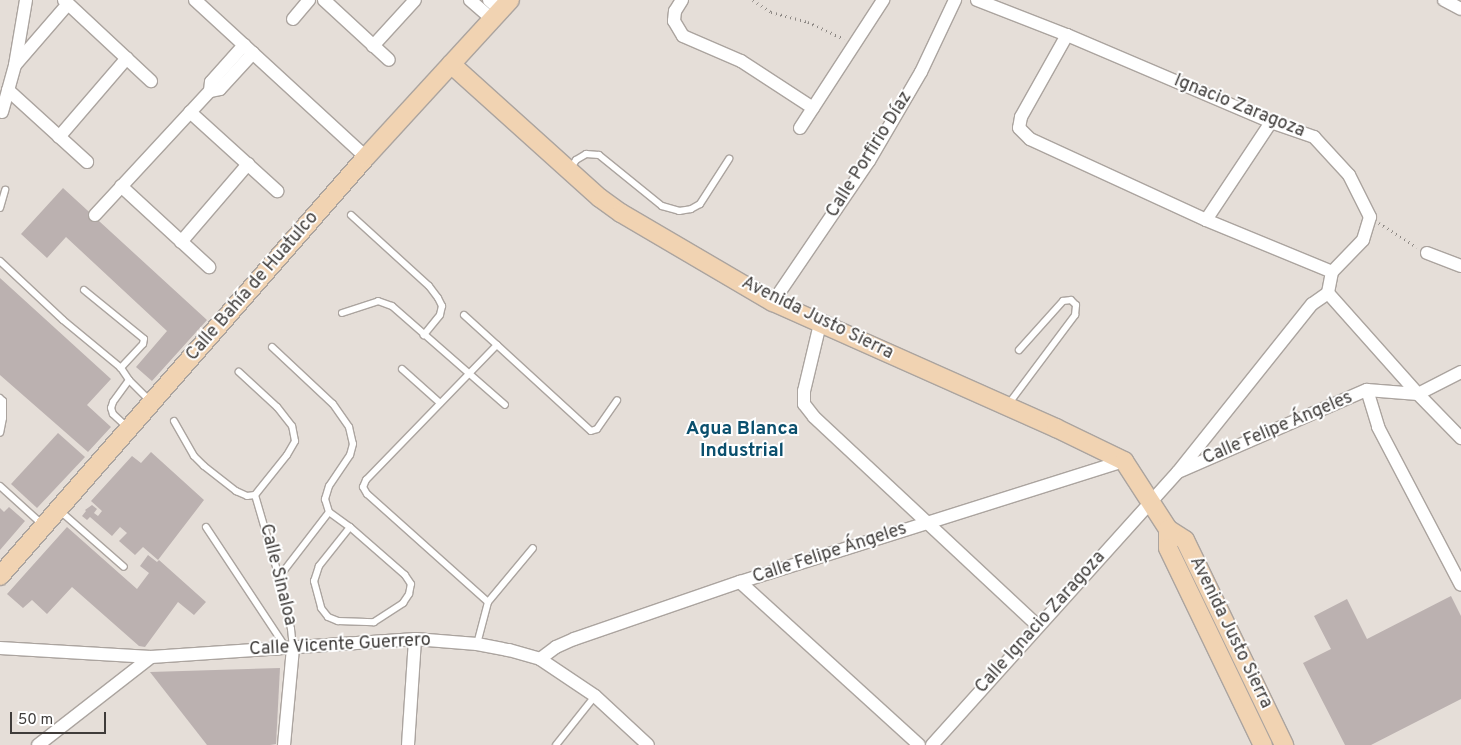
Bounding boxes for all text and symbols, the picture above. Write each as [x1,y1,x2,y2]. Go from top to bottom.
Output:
street label: Ignacio Zaragoza [1170,71,1308,143]
street label: Calle Porfirio Díaz [823,88,917,222]
street label: Calle Bahía de Huatulco [182,208,324,366]
street label: Avenida Justo Sierra [738,273,896,365]
street label: Calle Felipe Ángeles [1199,388,1357,470]
district label: Agua Blanca Industrial [686,419,798,463]
street label: Calle Felipe Ángeles [750,519,910,589]
street label: Calle Sinaloa [254,522,300,628]
street label: Calle Ignacio Zaragoza [971,547,1111,699]
street label: Avenida Justo Sierra [1184,554,1276,712]
street label: Calle Vicente Guerrero [248,630,432,662]
scale bar [12,702,109,734]
text: 50 m [18,711,53,730]

